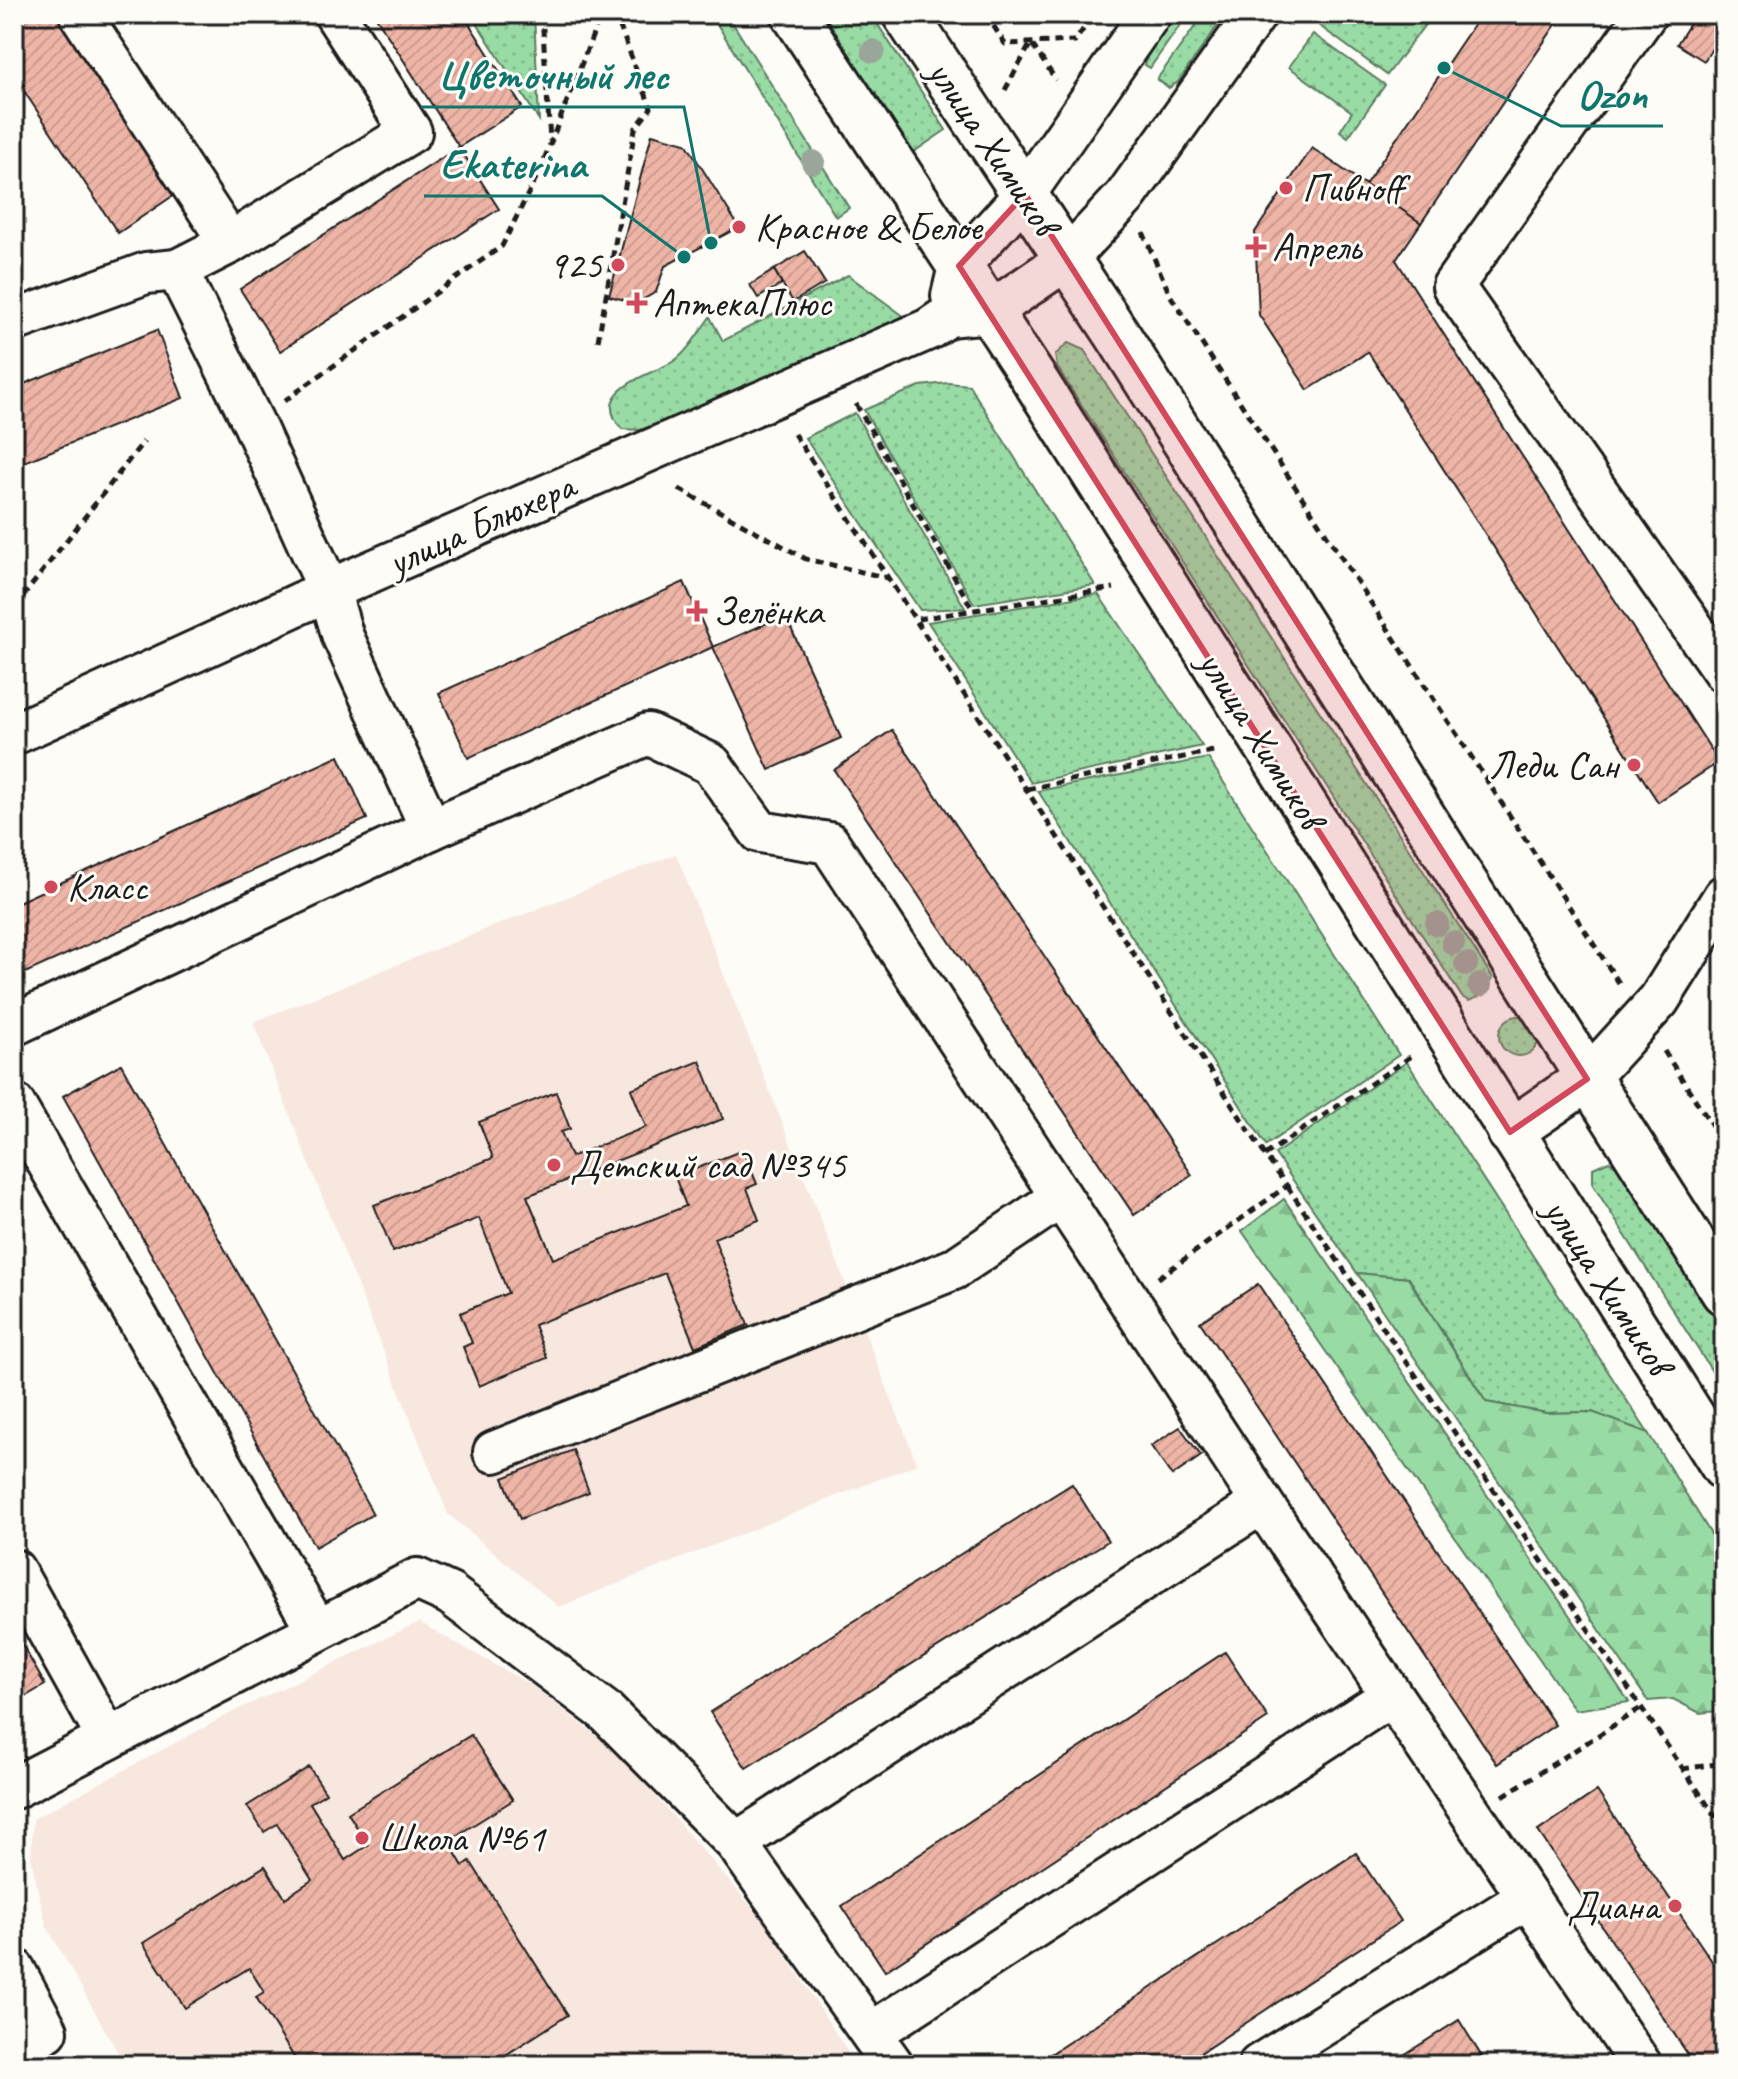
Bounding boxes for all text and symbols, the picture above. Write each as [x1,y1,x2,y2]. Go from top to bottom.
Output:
callout: Цветочный лес [421,41,684,107]
street label: улица Химиков [915,48,1073,249]
text: Цветочный лес [437,49,670,102]
callout: Ozon [1561,60,1663,126]
text: Ozon [1577,68,1648,121]
callout: Ekaterina [424,130,602,196]
text: Ekaterina [440,138,589,191]
place label: Пивноff [1302,163,1411,213]
marker: Пивноff [1277,179,1295,197]
place label: Красное & Белое [755,202,984,252]
marker: Красное & Белое [730,218,748,236]
place label: Апрель [1272,222,1363,272]
marker: Апрель [1247,238,1265,256]
place label: 925 [548,240,604,290]
marker: 925 [609,256,627,274]
place label: АптекаПлюс [653,278,833,328]
marker: АптекаПлюс [628,294,646,312]
street label: улица Блюхера [378,459,585,588]
place label: Зелёнка [713,586,826,636]
marker: Зелёнка [688,602,706,620]
street label: улица Химиков [1186,639,1339,843]
place label: Леди Сан [1489,740,1621,790]
marker: Леди Сан [1625,756,1643,774]
place label: Класс [67,862,149,912]
marker: Класс [42,878,60,896]
place label: Детский сад №345 [570,1140,848,1190]
marker: Детский сад №345 [545,1156,563,1174]
street label: улица Химиков [1531,1187,1687,1389]
place label: Школа №61 [378,1813,547,1863]
marker: Школа №61 [353,1829,371,1847]
place label: Диана [1567,1881,1663,1931]
marker: Диана [1666,1897,1684,1915]

